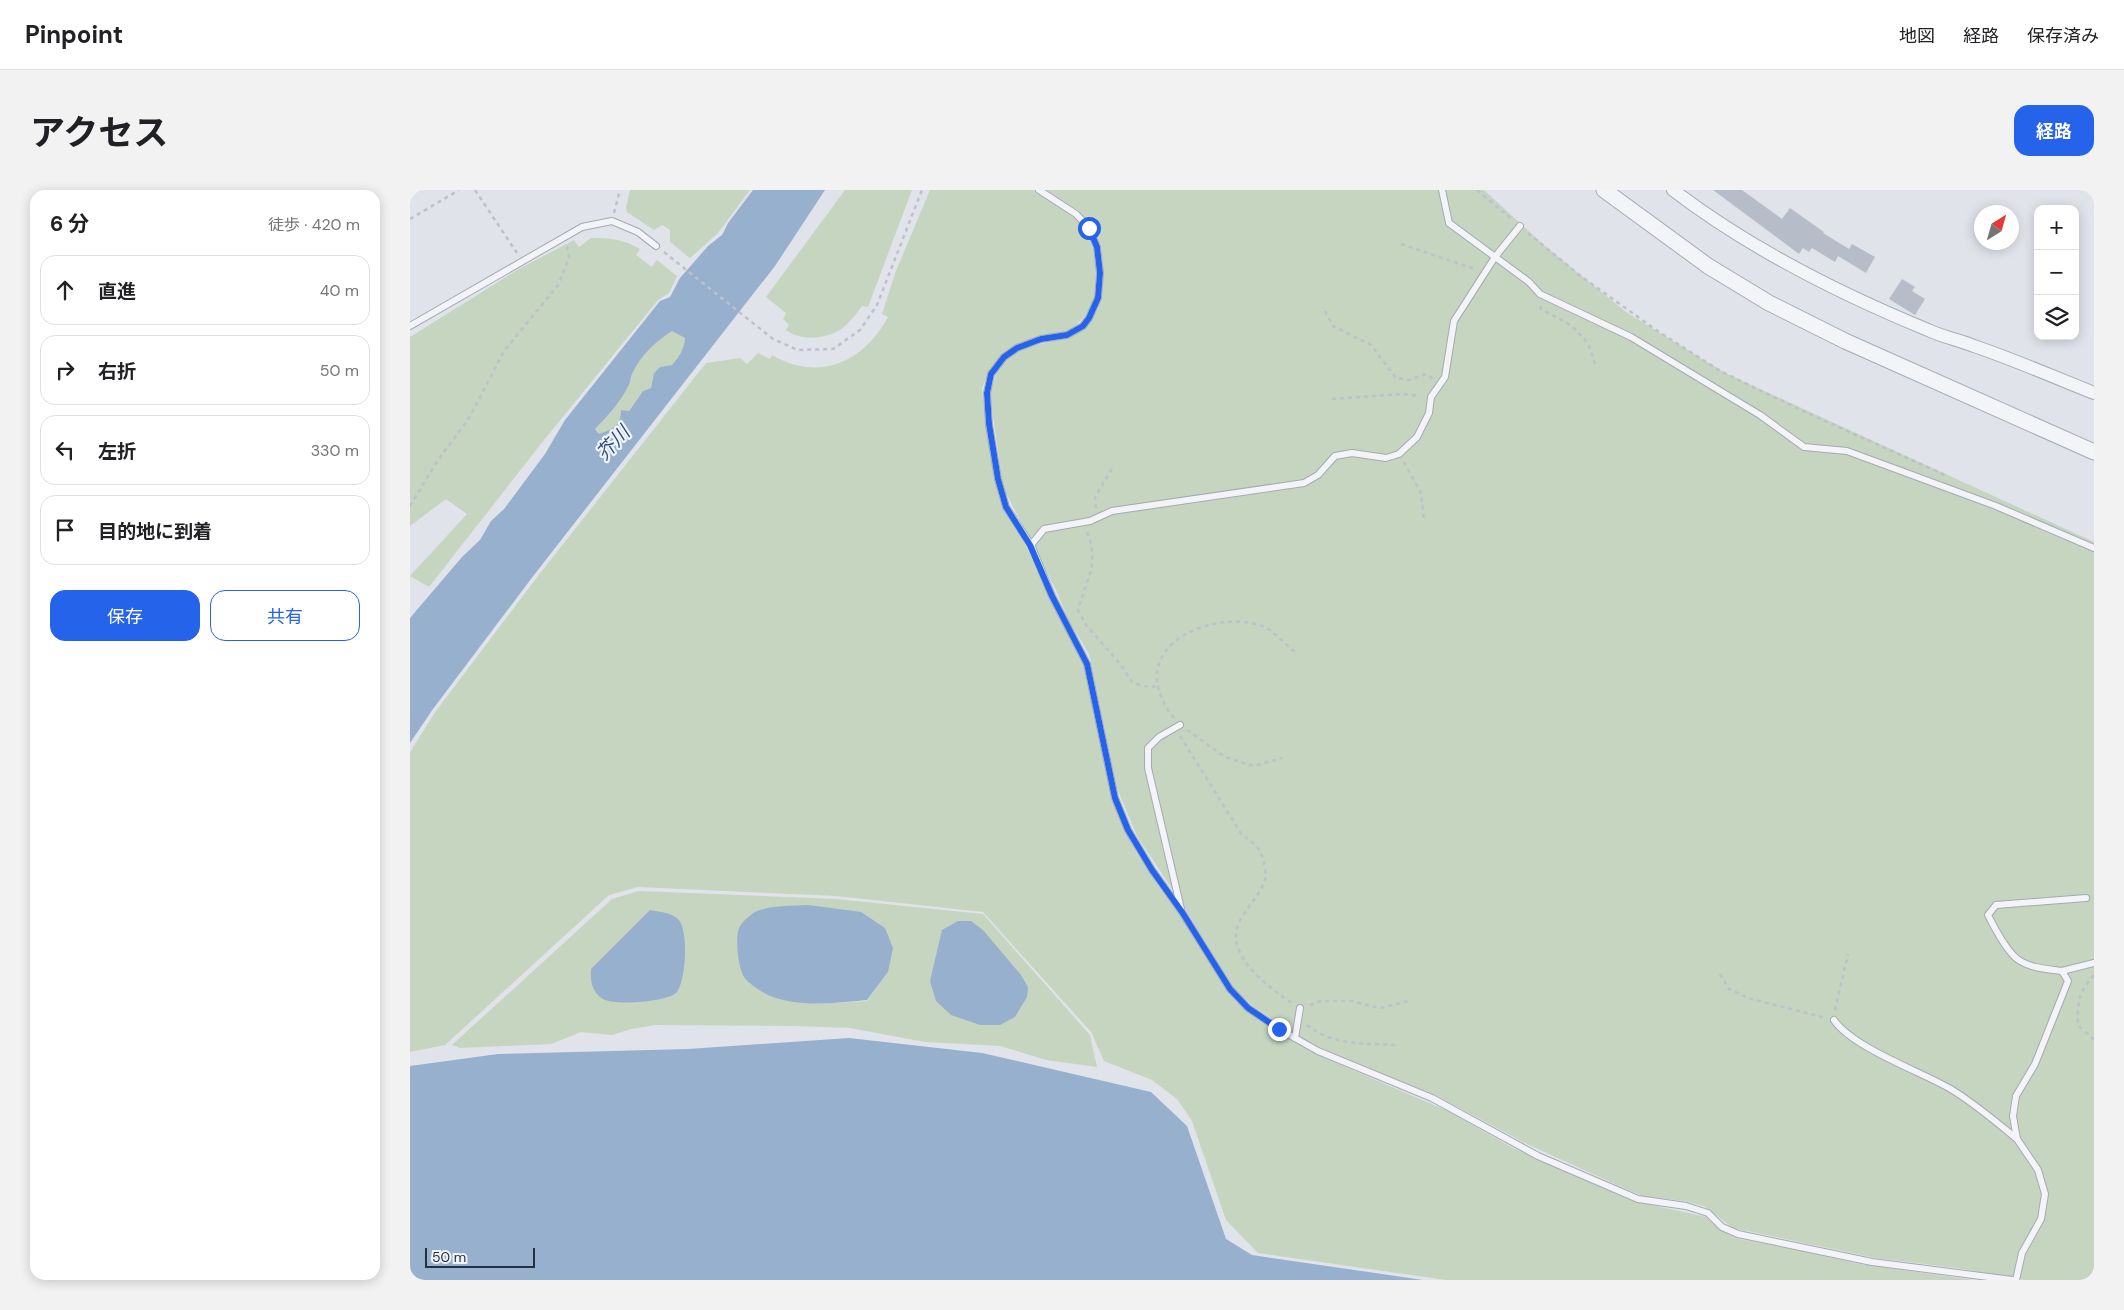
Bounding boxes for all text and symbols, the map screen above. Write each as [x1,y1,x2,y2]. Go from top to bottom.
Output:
text: Pinpoint [25,19,123,50]
text: 地図 [1899,24,1935,48]
text: 経路 [1963,24,1999,48]
text: 保存済み [2027,24,2099,48]
button: 経路 [2014,105,2094,156]
text: アクセス [30,110,168,156]
north arrow [1974,205,2019,250]
map controls [2034,205,2079,340]
button: + [2034,205,2079,250]
text: 6 分 [50,210,89,238]
text: 徒歩 · 420 m [268,214,360,235]
route start [1078,217,1101,240]
button: − [2034,250,2079,295]
icon: ahead [51,276,79,304]
text: 直進 [98,279,136,304]
text: 40 m [320,280,359,301]
button: layers [2034,295,2079,340]
icon: right [51,356,79,384]
text: 右折 [98,359,136,384]
text: 50 m [320,360,359,381]
water label: 芥川 [591,419,636,465]
icon: left [51,436,79,464]
text: 左折 [98,439,136,464]
text: 330 m [311,440,359,461]
icon: arrive [51,516,79,544]
text: 目的地に到着 [98,519,212,544]
button: 保存 [50,590,200,641]
button: 共有 [210,590,360,641]
route end [1268,1018,1291,1041]
scale bar [425,1245,535,1268]
text: 50 m [432,1248,466,1266]

